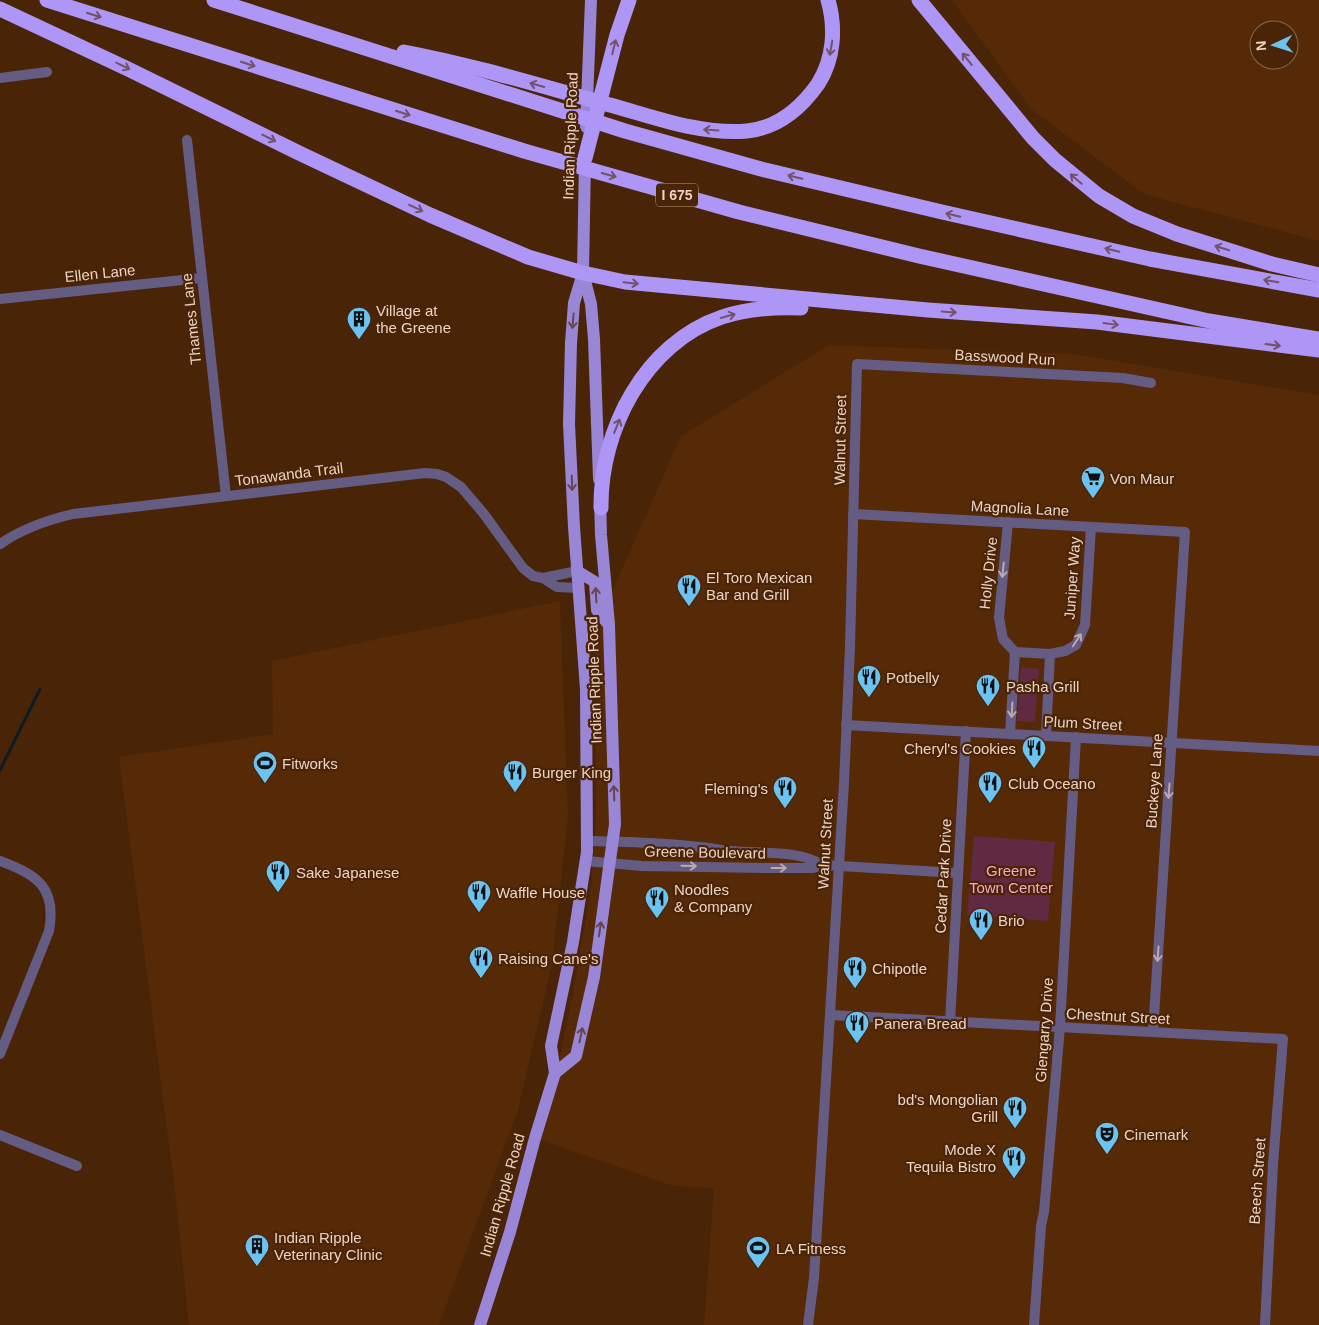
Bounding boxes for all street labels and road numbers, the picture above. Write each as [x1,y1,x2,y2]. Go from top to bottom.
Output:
street label: Indian Ripple Road [559,72,581,200]
road number: I 675 [656,184,698,206]
street label: Ellen Lane [64,261,136,285]
street label: Thames Lane [178,272,204,366]
street label: Basswood Run [954,346,1056,368]
street label: Walnut Street [831,394,849,485]
street label: Tonawanda Trail [234,459,344,489]
street label: Magnolia Lane [970,497,1070,519]
street label: Holly Drive [976,536,1000,610]
street label: Juniper Way [1061,536,1083,620]
street label: Indian Ripple Road [583,616,605,744]
street label: Plum Street [1043,712,1123,734]
street label: Buckeye Lane [1142,733,1166,829]
street label: Walnut Street [814,798,836,890]
street label: Cedar Park Drive [932,818,954,934]
street label: Greene Boulevard [644,842,766,862]
street label: Glengarry Drive [1032,977,1056,1083]
street label: Chestnut Street [1066,1005,1171,1027]
street label: Indian Ripple Road [476,1131,528,1259]
street label: Beech Street [1245,1136,1269,1225]

